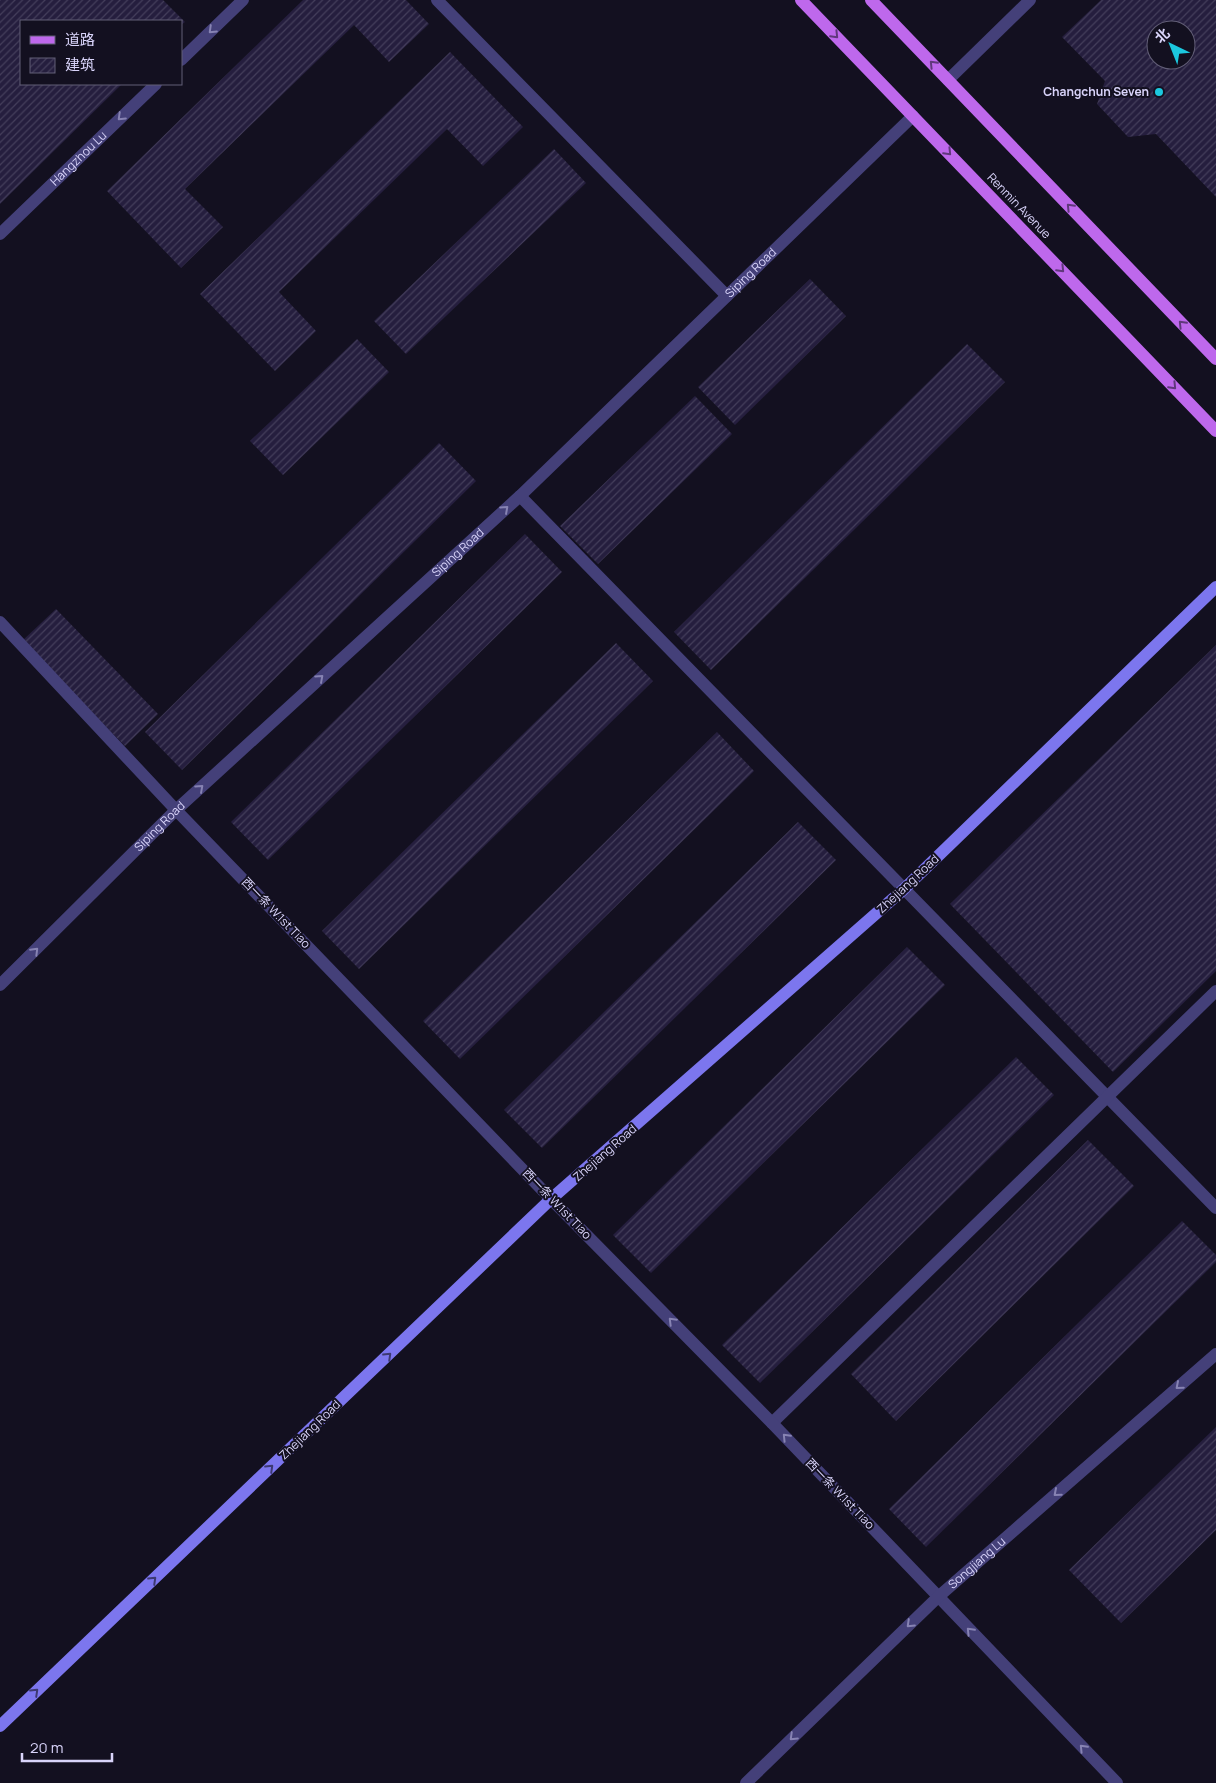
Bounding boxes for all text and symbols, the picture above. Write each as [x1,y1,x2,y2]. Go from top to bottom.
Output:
legend [20,20,182,85]
north arrow [1146,20,1196,70]
text: 北 [1150,23,1173,47]
one-way arrow [209,24,218,33]
text: 道路 [65,29,95,50]
one-way arrow [829,29,838,38]
text: 建筑 [65,54,95,75]
one-way arrow [930,61,939,70]
place label: Changchun Seven [1043,83,1149,100]
marker: Changchun Seven [1153,86,1165,98]
one-way arrow [118,112,127,121]
street label: Hangzhou Lu [46,127,110,189]
one-way arrow [942,146,951,155]
street label: Renmin Avenue [984,169,1055,242]
one-way arrow [1067,203,1076,212]
street label: Siping Road [721,244,780,301]
one-way arrow [1055,264,1064,273]
one-way arrow [1179,321,1188,330]
one-way arrow [1167,381,1176,390]
one-way arrow [499,506,508,515]
street label: Siping Road [428,524,487,581]
one-way arrow [315,675,324,684]
one-way arrow [195,785,204,794]
street label: Siping Road [130,797,188,855]
street label: Zhejiang Road [873,850,942,917]
street label: 西一条 W.1st Tiao [238,874,315,952]
one-way arrow [29,947,38,956]
street label: Zhejiang Road [569,1120,640,1185]
street label: 西一条 W.1st Tiao [519,1165,596,1243]
one-way arrow [669,1318,678,1327]
one-way arrow [382,1353,391,1362]
one-way arrow [1176,1380,1185,1389]
street label: Zhejiang Road [275,1396,344,1463]
one-way arrow [783,1434,792,1443]
street label: 西一条 W.1st Tiao [802,1455,879,1533]
one-way arrow [265,1465,274,1474]
one-way arrow [1054,1487,1063,1496]
street label: Songjiang Lu [944,1533,1009,1592]
one-way arrow [147,1577,156,1586]
one-way arrow [907,1619,916,1628]
one-way arrow [967,1628,976,1637]
one-way arrow [30,1689,39,1698]
scale bar [22,1730,112,1762]
one-way arrow [790,1732,799,1741]
text: 20 m [30,1737,63,1758]
one-way arrow [1080,1745,1089,1754]

